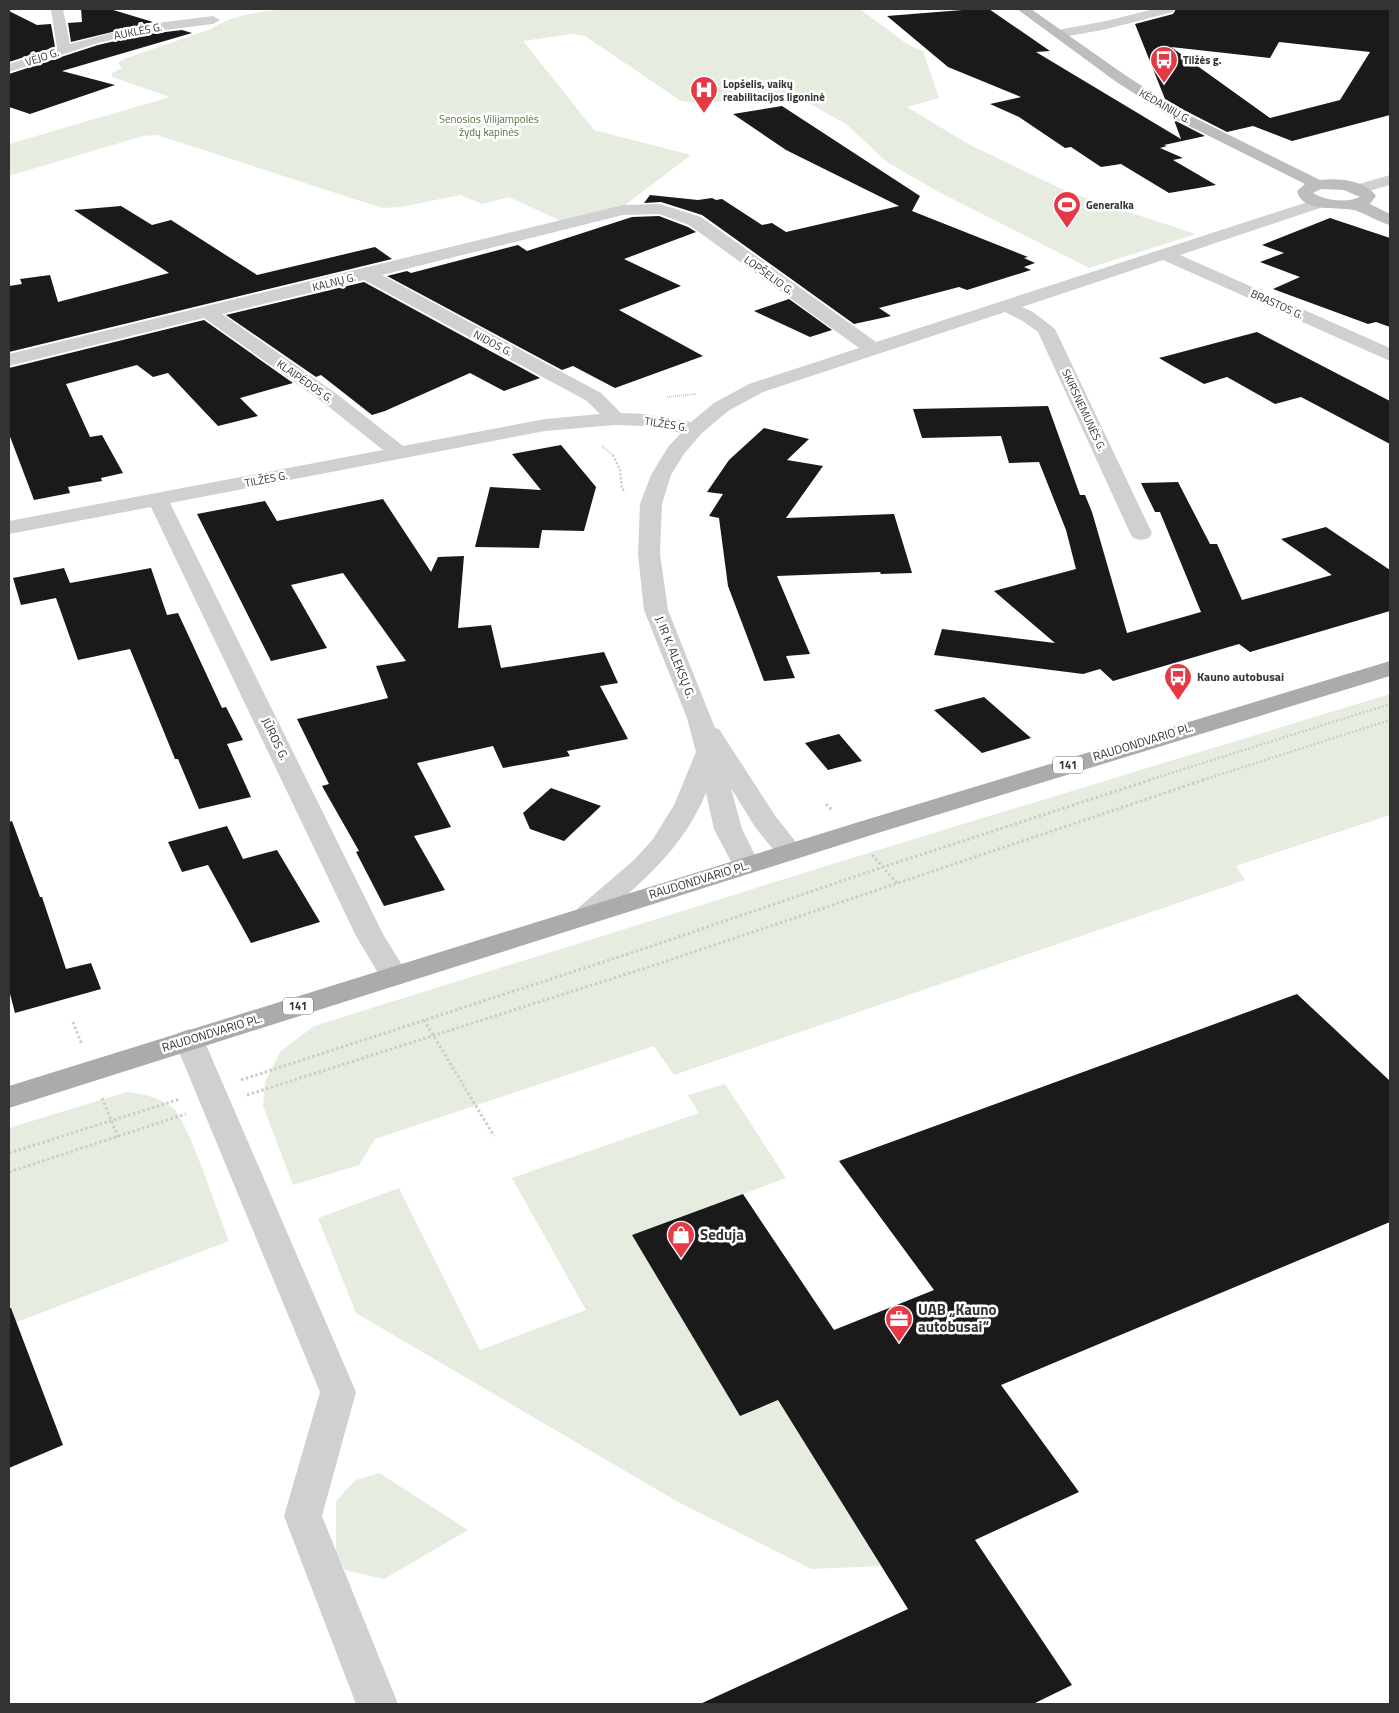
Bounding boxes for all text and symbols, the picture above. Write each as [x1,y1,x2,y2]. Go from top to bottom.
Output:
street label: AUKLĖS G. [113,19,163,43]
street label: VĖJO G. [23,44,61,70]
bus stop icon: Tilžės g. [1149,45,1179,84]
place label: Tilžės g. [1183,52,1222,68]
hospital icon: Lopšelis, vaikų reabilitacijos ligoninė [689,75,719,114]
place label: Lopšelis, vaikų reabilitacijos ligoninė [723,76,825,105]
street label: KĖDAINIŲ G. [1136,85,1194,127]
park label: Senosios Vilijampolės žydų kapinės [439,111,539,140]
sports icon: Generalka [1052,190,1082,229]
place label: Generalka [1086,197,1134,213]
street label: LOPŠELIO G. [741,252,797,298]
street label: KALNŲ G. [311,269,357,295]
street label: BRASTOS G. [1248,285,1306,323]
street label: NIDOS G. [471,326,515,360]
street label: KLAIPĖDOS G. [274,356,336,406]
street label: SKIRSNEMUNĖS G. [1058,367,1110,453]
street label: TILŽĖS G. [643,413,689,435]
street label: TILŽĖS G. [243,467,289,491]
street label: J. IR K. ALEKSŲ G. [650,613,701,701]
bus stop icon: Kauno autobusai [1163,662,1193,701]
place label: Kauno autobusai [1197,667,1284,686]
street label: JŪROS G. [257,714,294,763]
street label: RAUDONDVARIO PL. [1091,717,1195,766]
road number: 141 [1053,756,1083,774]
street label: RAUDONDVARIO PL. [647,855,751,904]
road number: 141 [283,998,313,1014]
street label: RAUDONDVARIO PL. [160,1008,264,1057]
shop icon: Seduja [666,1220,696,1259]
place label: Seduja [700,1223,744,1246]
place label: UAB „Kauno autobusai“ [918,1298,997,1338]
office icon: UAB „Kauno autobusai“ [884,1304,914,1343]

